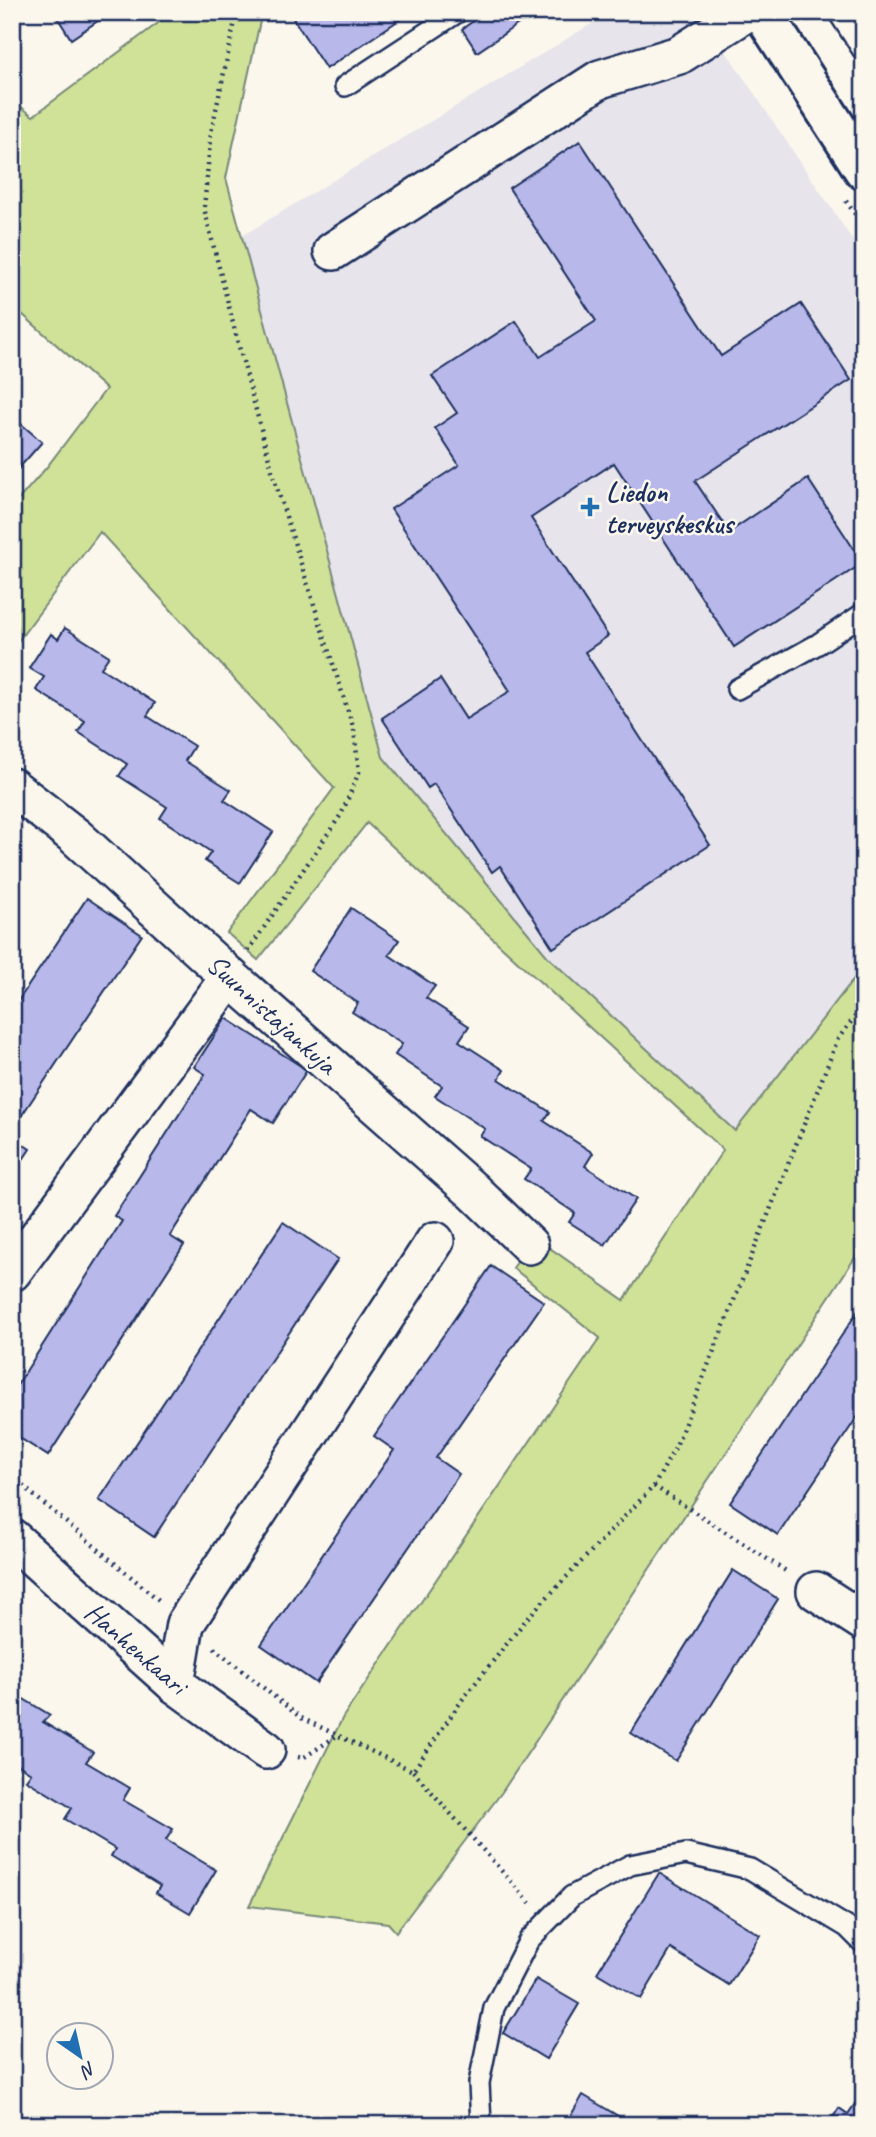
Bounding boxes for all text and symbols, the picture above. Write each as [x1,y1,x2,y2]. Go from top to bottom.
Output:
place label: Liedon terveyskeskus [606,474,736,541]
marker: Liedon terveyskeskus [580,497,600,517]
street label: Suunnistajankuja [200,946,346,1083]
street label: Hanhenkaari [78,1594,197,1704]
north arrow [46,2022,116,2092]
text: N [75,2056,101,2084]

